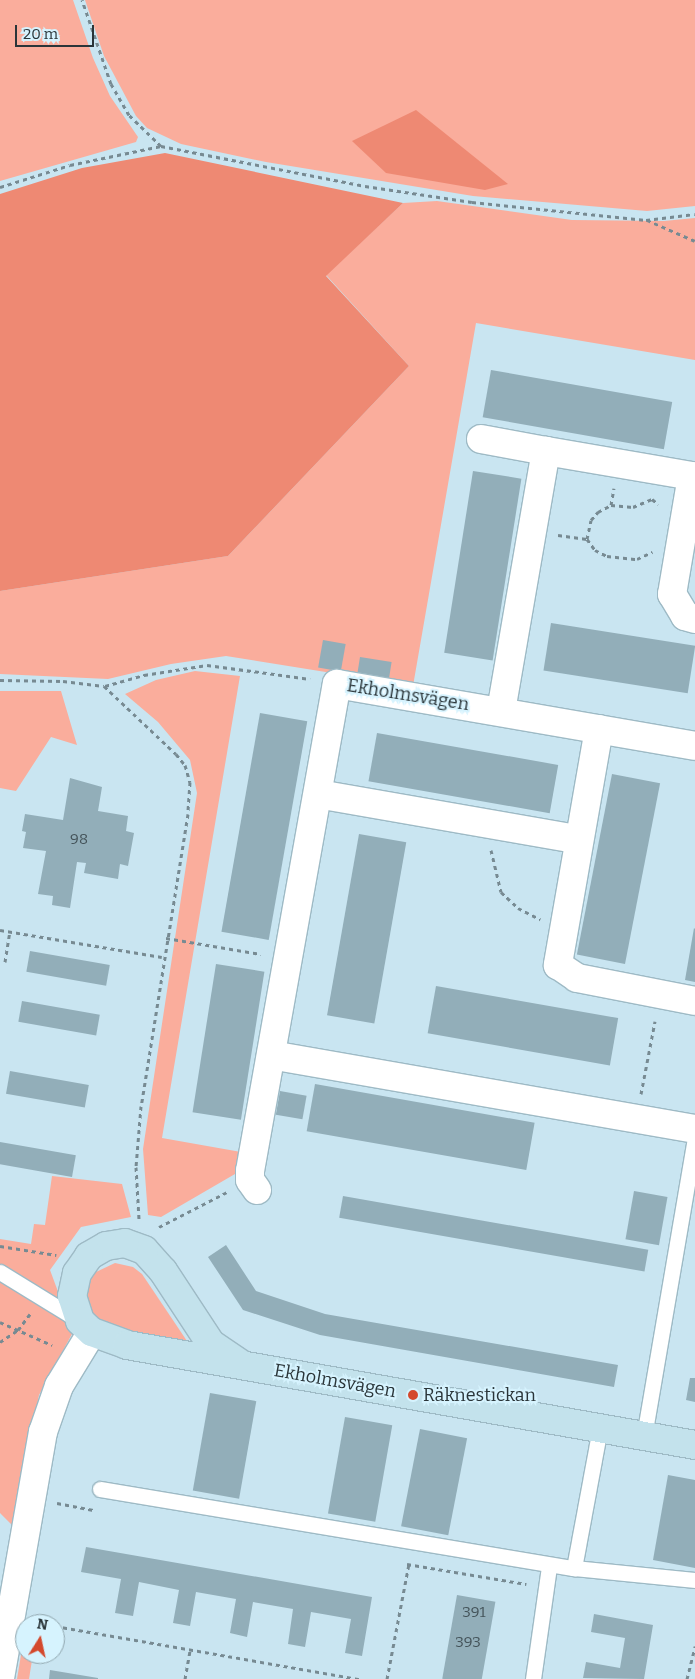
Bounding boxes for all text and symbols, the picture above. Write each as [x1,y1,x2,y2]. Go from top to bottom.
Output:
scale bar [18,15,96,47]
text: 20 m [23,25,58,43]
street label: Ekholmsvägen [345,675,471,715]
house number: 98 [70,831,88,849]
street label: Ekholmsvägen [272,1360,398,1402]
place label: Räknestickan [423,1384,536,1406]
marker: Räknestickan [407,1389,419,1401]
house number: 391 [462,1604,486,1622]
north arrow [15,1614,65,1664]
text: N [36,1615,49,1634]
house number: 393 [455,1634,481,1652]

